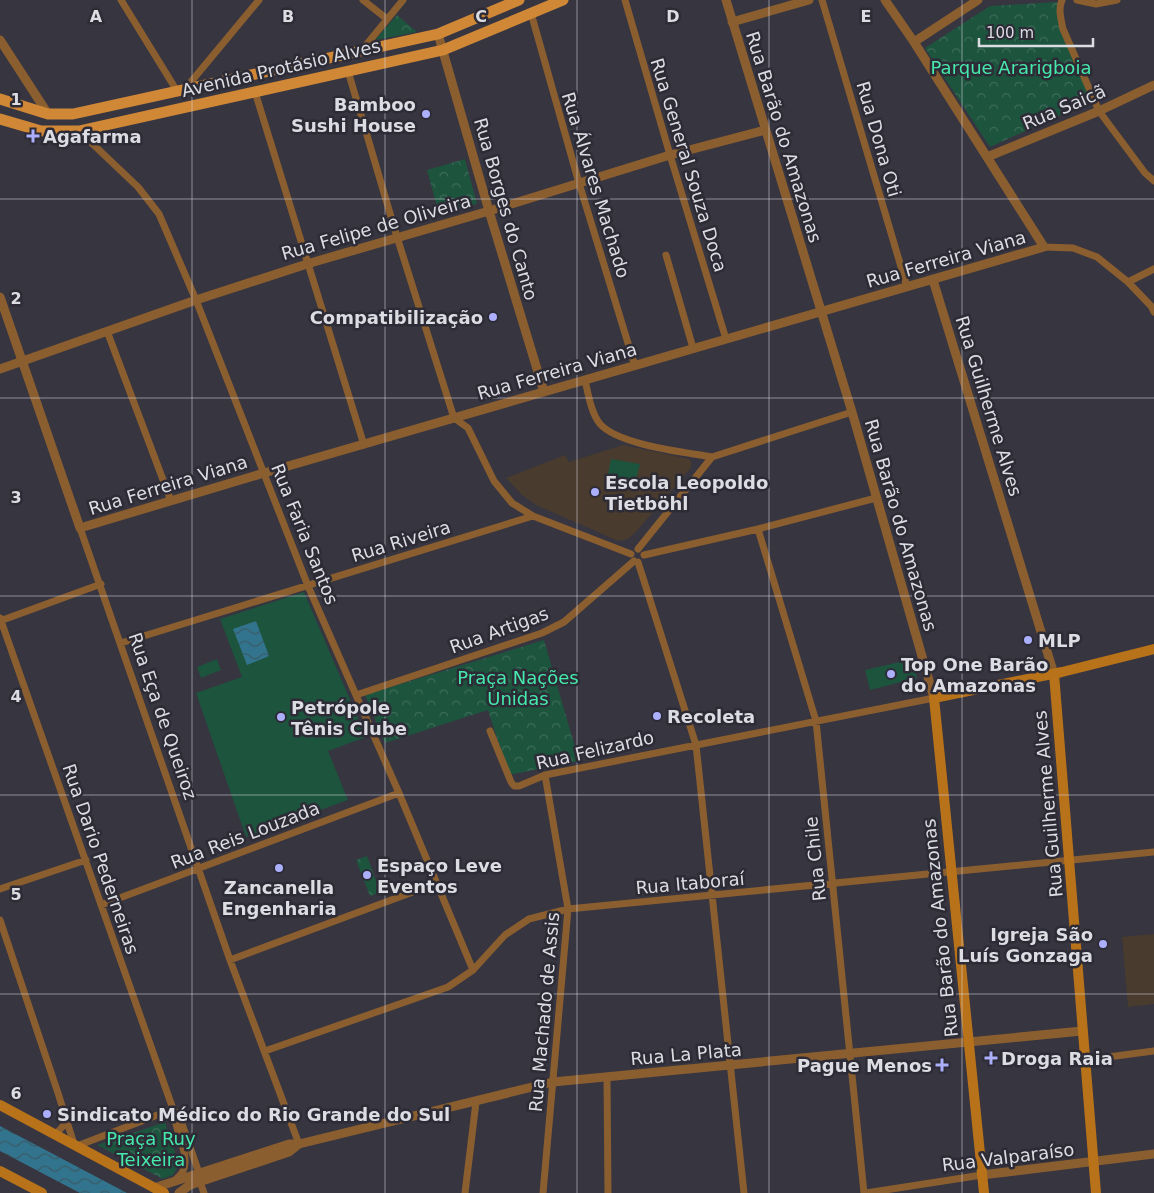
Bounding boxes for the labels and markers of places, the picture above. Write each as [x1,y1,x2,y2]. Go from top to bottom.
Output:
place label: Bamboo Sushi House [291,94,416,136]
marker: Bamboo Sushi House [420,108,432,120]
place label: Agafarma [43,126,142,147]
marker: Agafarma [27,130,39,142]
place label: Compatibilização [310,307,483,328]
marker: Compatibilização [487,311,499,323]
place label: Escola Leopoldo Tietböhl [605,472,768,514]
marker: Escola Leopoldo Tietböhl [589,486,601,498]
place label: MLP [1038,630,1081,651]
marker: MLP [1022,634,1034,646]
place label: Top One Barão do Amazonas [901,654,1048,696]
marker: Top One Barão do Amazonas [885,668,897,680]
place label: Petrópole Tênis Clube [291,697,407,739]
place label: Recoleta [667,706,755,727]
marker: Recoleta [651,710,663,722]
marker: Petrópole Tênis Clube [275,711,287,723]
place label: Espaço Leve Eventos [377,855,502,897]
marker: Zancanella Engenharia [273,862,285,874]
marker: Espaço Leve Eventos [361,869,373,881]
place label: Zancanella Engenharia [221,877,337,919]
place label: Igreja São Luís Gonzaga [958,924,1093,966]
marker: Igreja São Luís Gonzaga [1097,938,1109,950]
place label: Droga Raia [1001,1048,1113,1069]
marker: Droga Raia [985,1052,997,1064]
place label: Pague Menos [797,1055,932,1076]
marker: Pague Menos [936,1059,948,1071]
place label: Sindicato Médico do Rio Grande do Sul [57,1104,450,1125]
marker: Sindicato Médico do Rio Grande do Sul [41,1108,53,1120]

